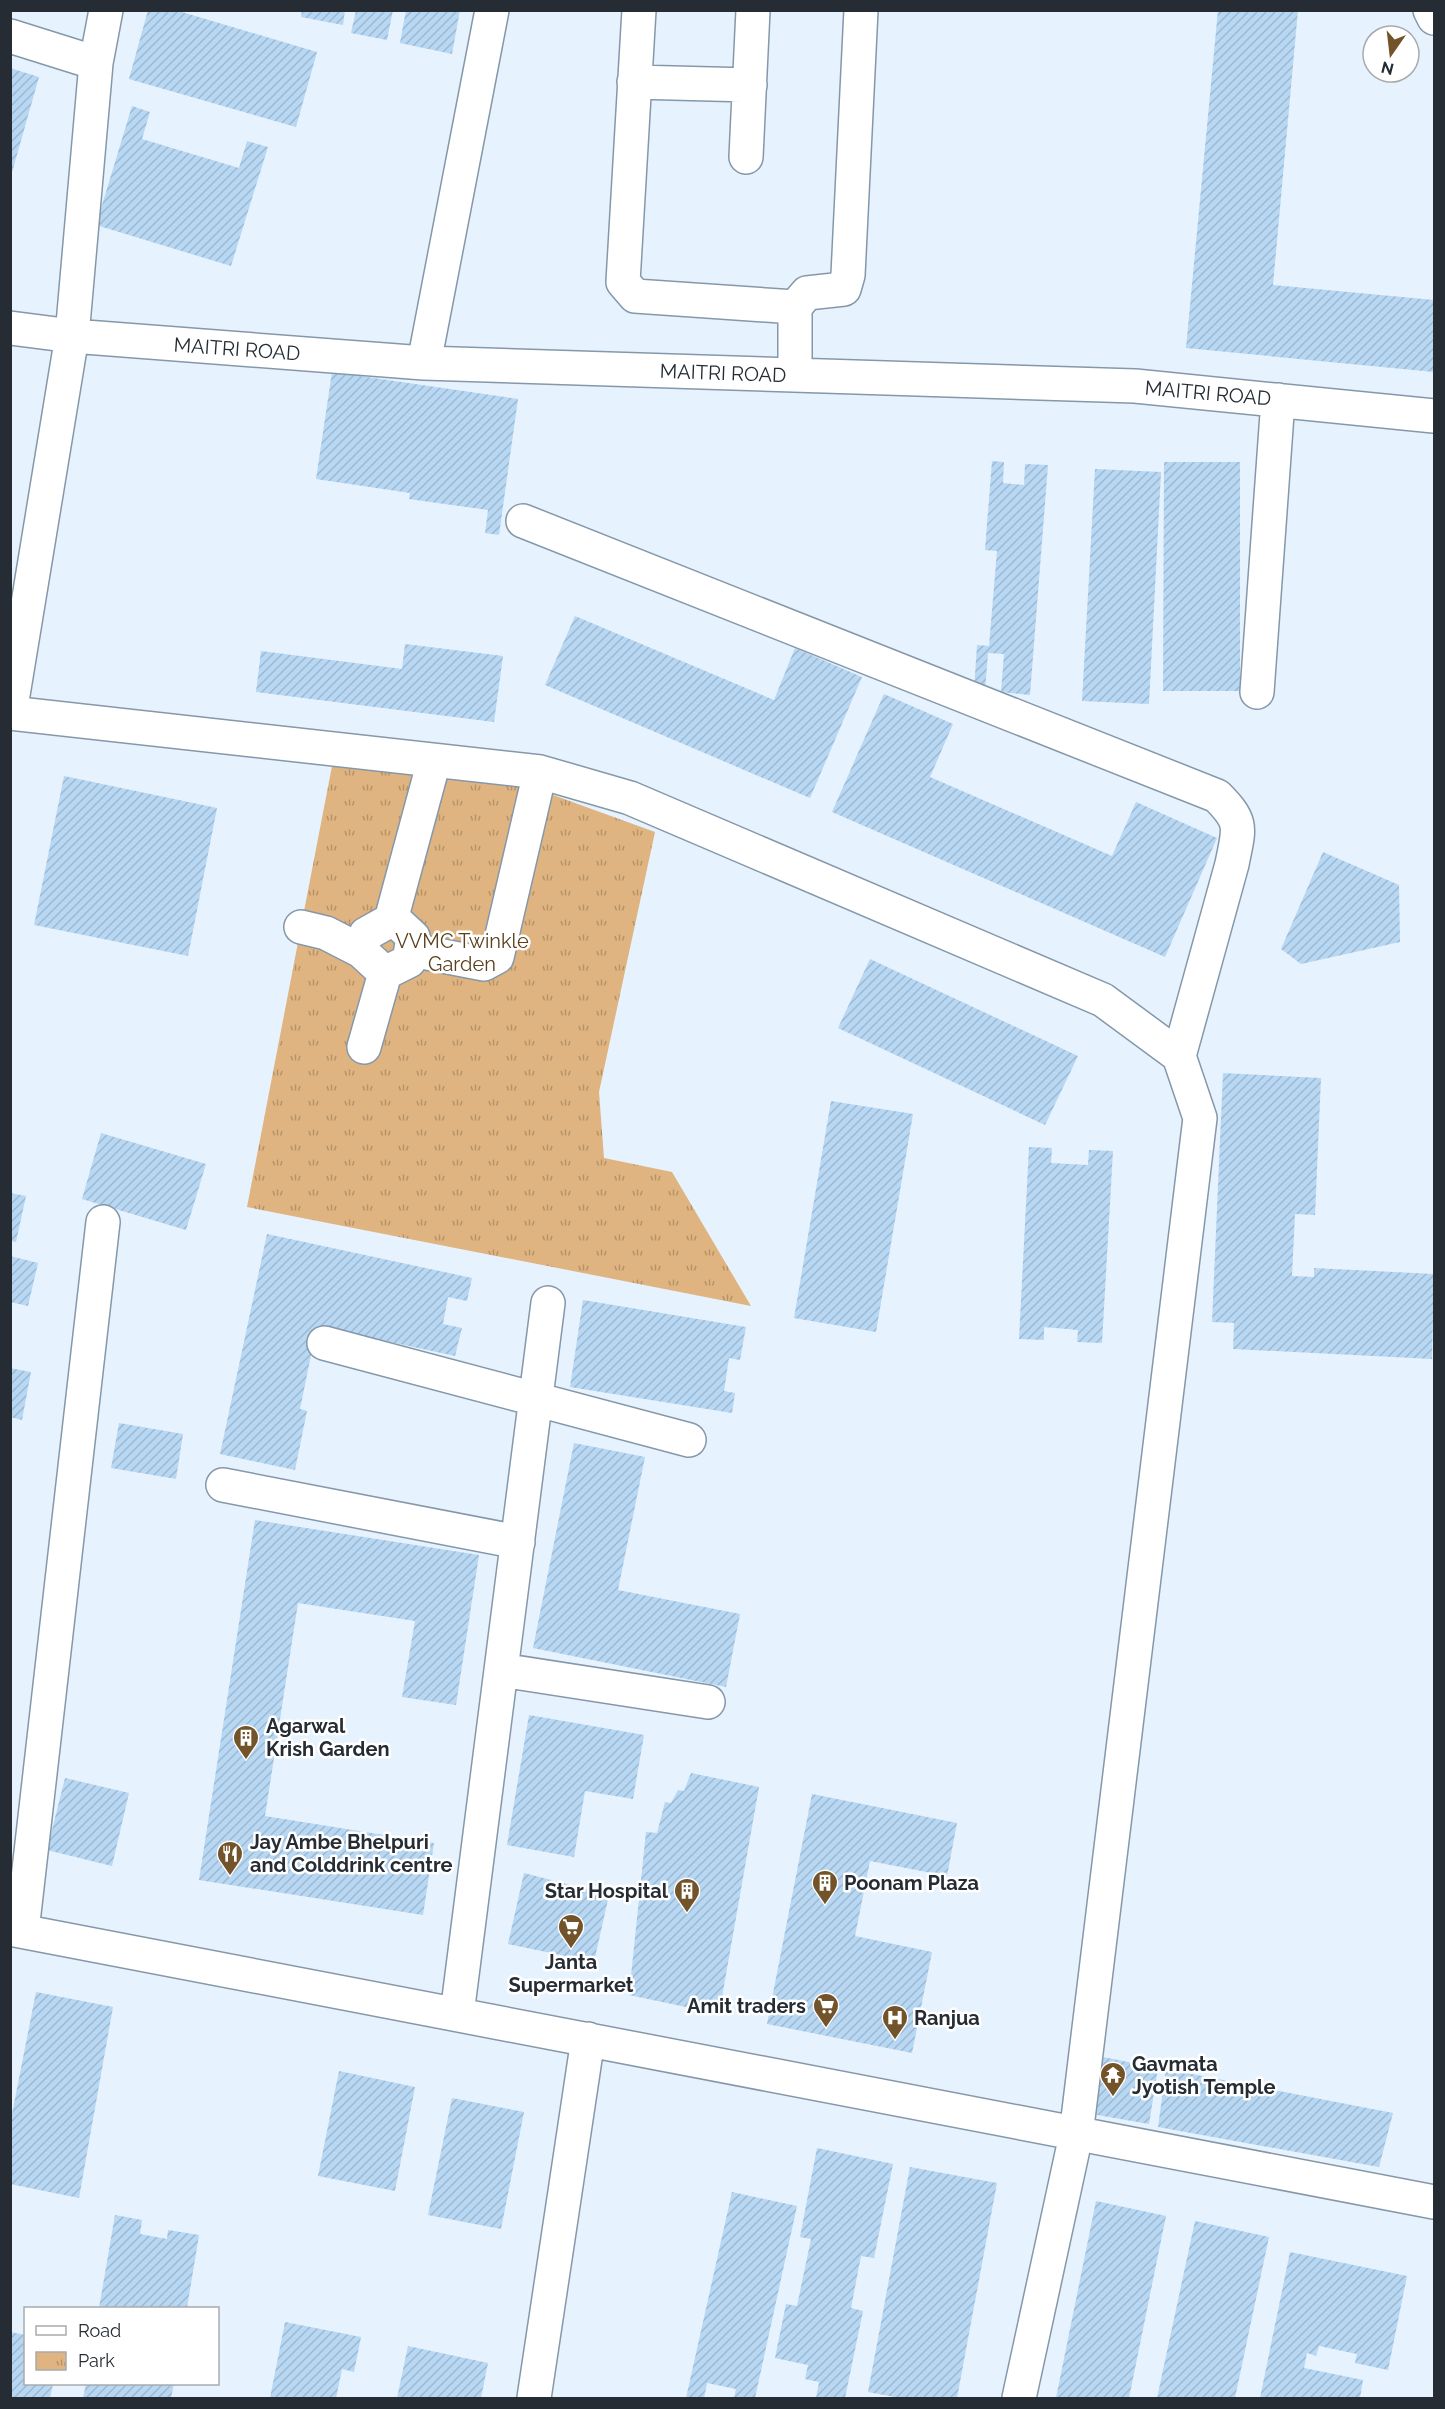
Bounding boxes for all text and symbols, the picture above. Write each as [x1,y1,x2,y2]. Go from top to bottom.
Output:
north arrow [1361,24,1421,84]
text: N [1379,57,1396,79]
street label: MAITRI ROAD [173,333,301,365]
street label: MAITRI ROAD [659,359,787,387]
street label: MAITRI ROAD [1144,376,1272,410]
park label: VVMC Twinkle Garden [395,929,529,976]
place label: Agarwal Krish Garden [266,1714,390,1761]
building icon: Agarwal Krish Garden [231,1723,261,1761]
place label: Jay Ambe Bhelpuri and Colddrink centre [250,1830,453,1877]
restaurant icon: Jay Ambe Bhelpuri and Colddrink centre [215,1839,245,1877]
building icon: Poonam Plaza [810,1868,840,1906]
place label: Poonam Plaza [844,1871,979,1895]
building icon: Star Hospital [672,1876,702,1914]
place label: Star Hospital [545,1879,669,1903]
supermarket icon: Janta Supermarket [556,1912,586,1950]
place label: Janta Supermarket [509,1950,634,1997]
supermarket icon: Amit traders [811,1991,841,2029]
place label: Amit traders [687,1994,806,2018]
hospital icon: Ranjua [880,2003,910,2041]
place label: Ranjua [914,2006,980,2030]
place label: Gavmata Jyotish Temple [1132,2052,1275,2099]
temple icon: Gavmata Jyotish Temple [1098,2060,1128,2098]
legend [24,2307,219,2385]
text: Road [78,2320,121,2341]
text: Park [78,2350,115,2371]

